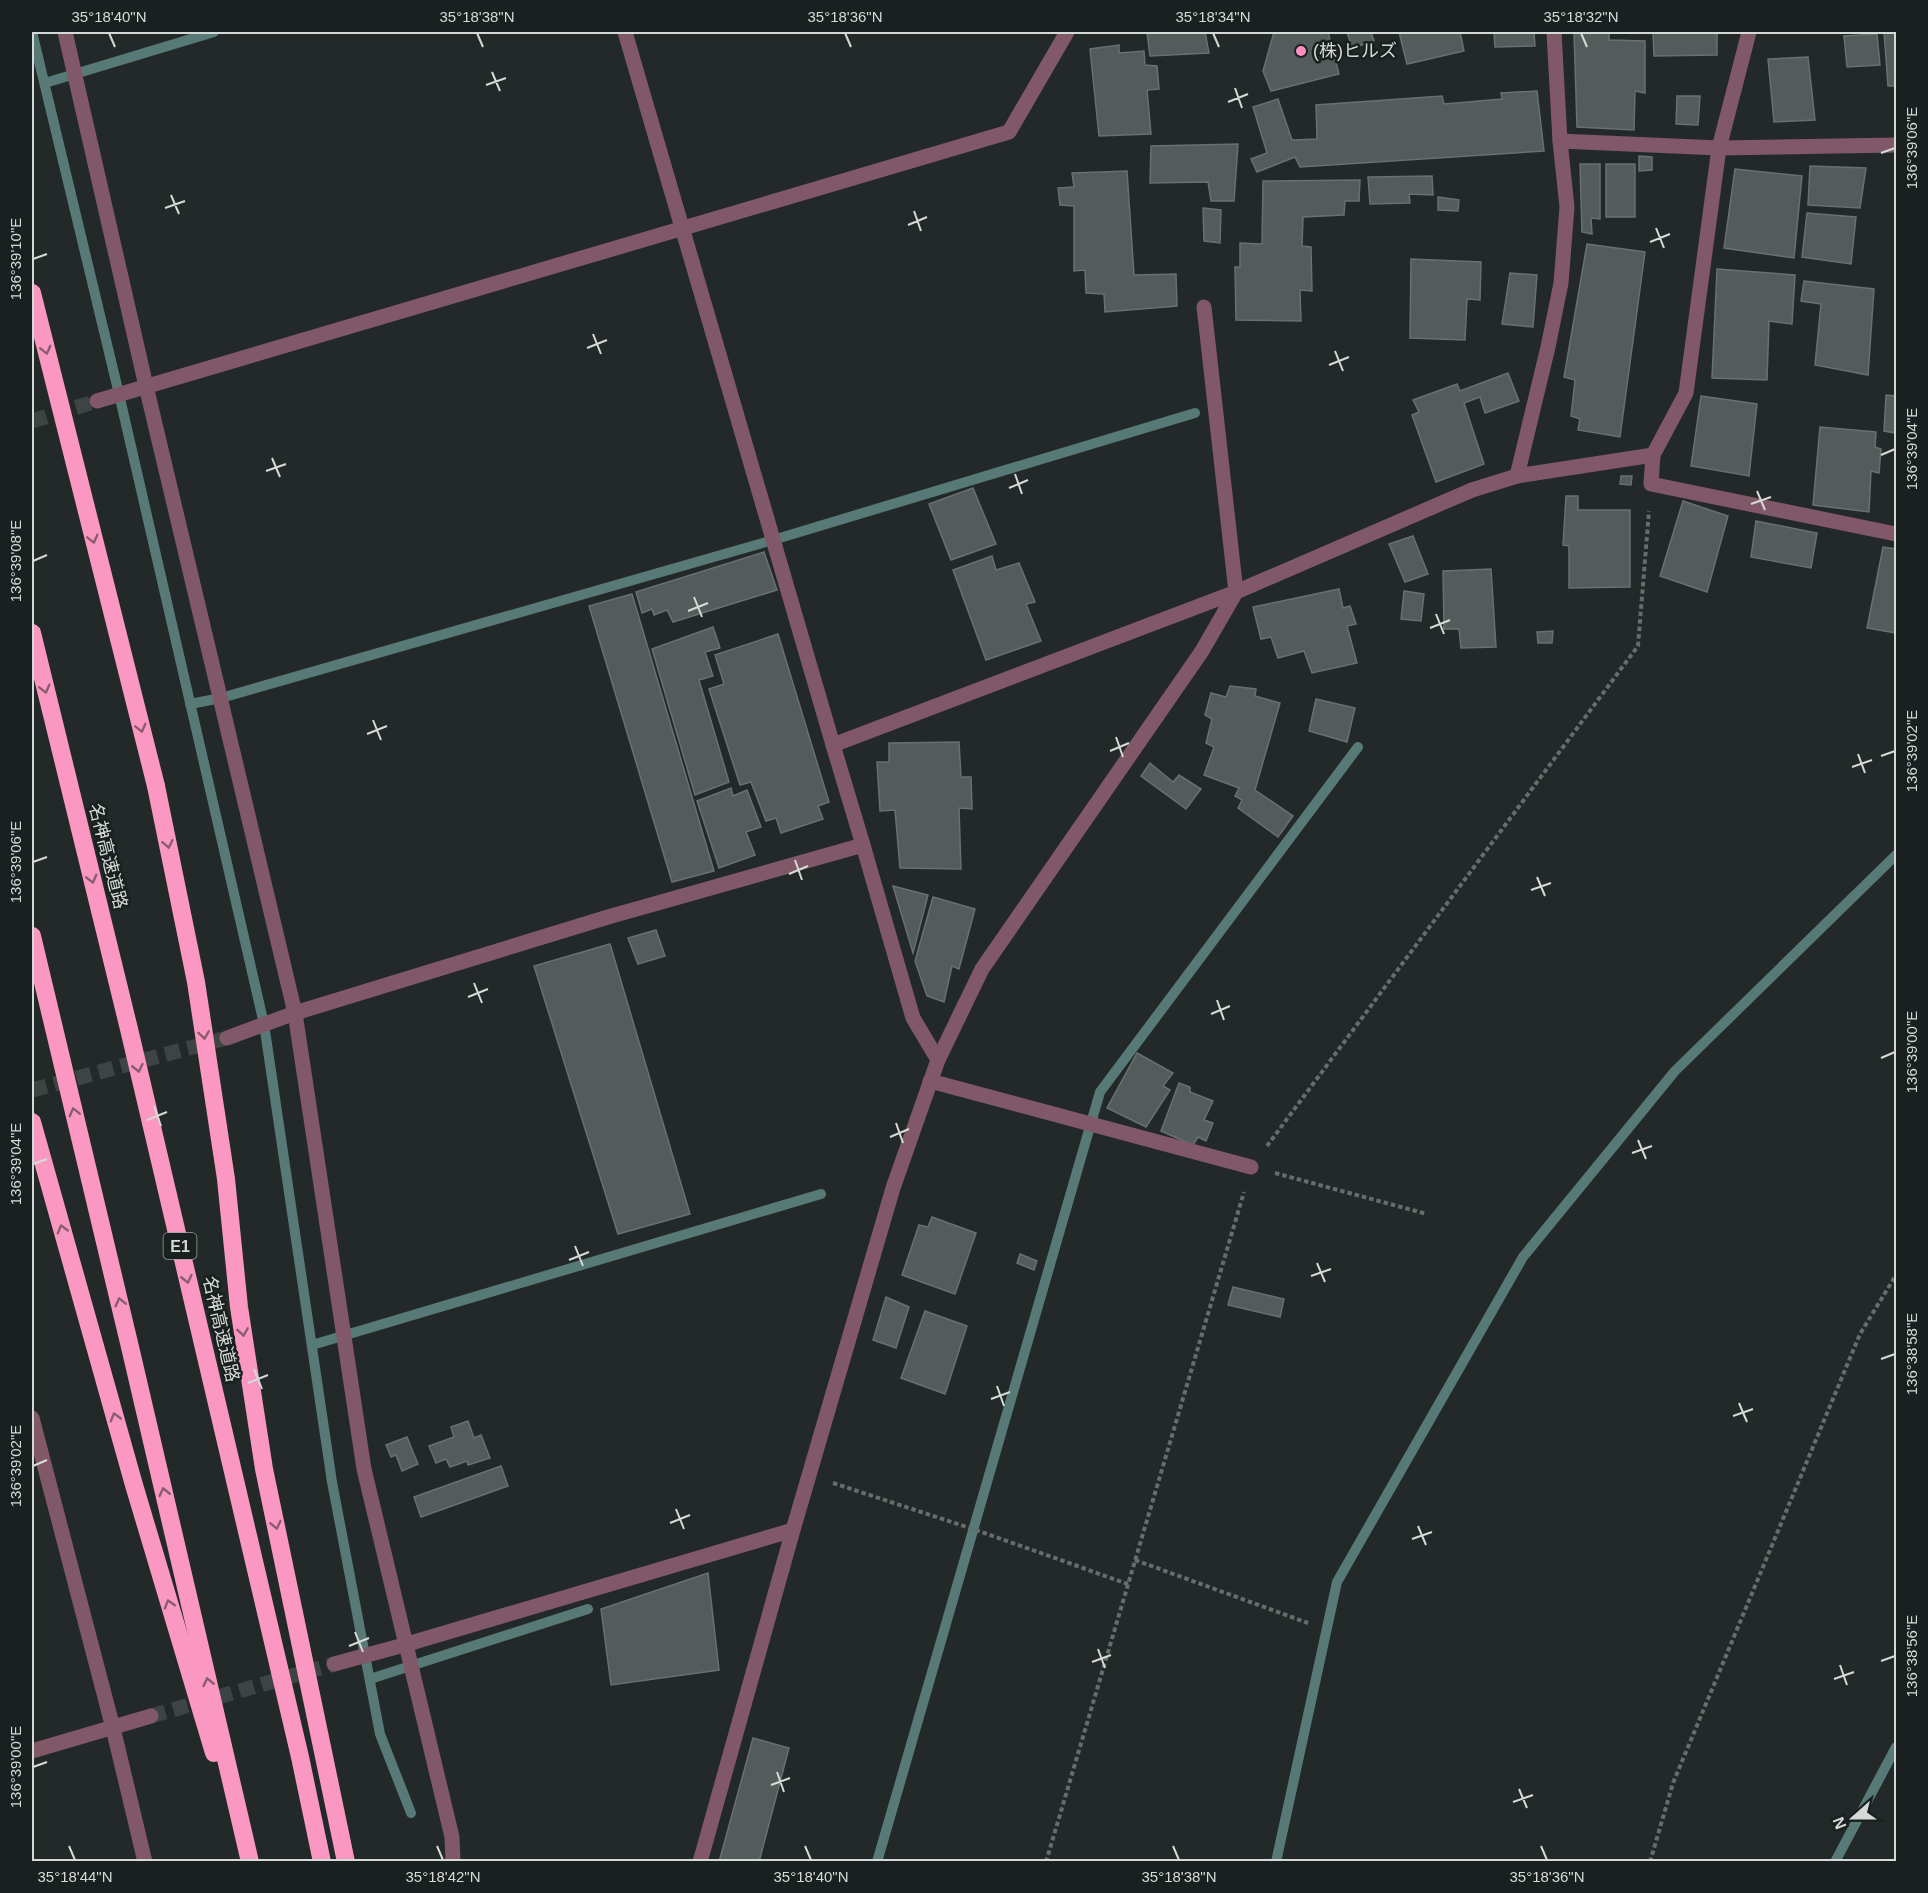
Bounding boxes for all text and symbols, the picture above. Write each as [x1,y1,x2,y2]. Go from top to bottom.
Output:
text: 35°18'40"N [71,8,147,25]
text: 35°18'38"N [439,8,515,25]
text: 35°18'36"N [807,8,883,25]
text: 35°18'34"N [1175,8,1251,25]
text: 35°18'32"N [1543,8,1619,25]
place label: (株)ヒルズ [1313,41,1397,61]
marker: (株)ヒルズ [1294,44,1308,58]
text: 136°39'06"E [1903,107,1920,189]
text: 136°39'10"E [7,218,24,300]
one-way arrow [38,344,51,354]
text: 136°39'04"E [1903,408,1920,490]
text: 136°39'08"E [7,520,24,602]
one-way arrow [86,534,99,544]
one-way arrow [38,684,51,694]
text: 136°39'02"E [1903,710,1920,792]
one-way arrow [133,723,146,733]
street label: 名神高速道路 [85,801,131,911]
text: 136°39'06"E [7,821,24,903]
one-way arrow [160,838,173,848]
one-way arrow [84,874,97,884]
text: 136°39'00"E [1903,1011,1920,1093]
one-way arrow [198,1030,210,1040]
one-way arrow [131,1063,144,1073]
one-way arrow [68,1108,81,1118]
text: 136°39'04"E [7,1123,24,1205]
one-way arrow [57,1224,70,1234]
road number: E1 [164,1233,196,1259]
one-way arrow [180,1273,193,1283]
street label: 名神高速道路 [199,1274,243,1384]
one-way arrow [114,1297,127,1307]
text: 136°38'58"E [1903,1313,1920,1395]
one-way arrow [236,1328,248,1337]
one-way arrow [110,1412,122,1423]
text: 136°39'02"E [7,1425,24,1507]
one-way arrow [158,1487,171,1497]
one-way arrow [268,1519,281,1529]
one-way arrow [164,1599,176,1610]
text: 136°38'56"E [1903,1615,1920,1697]
one-way arrow [203,1677,216,1687]
text: 136°39'00"E [7,1726,24,1808]
north arrow [1823,1788,1883,1848]
text: N [1829,1815,1849,1832]
text: 35°18'44"N [37,1868,113,1885]
text: 35°18'42"N [405,1868,481,1885]
text: 35°18'40"N [773,1868,849,1885]
text: 35°18'38"N [1141,1868,1217,1885]
text: 35°18'36"N [1509,1868,1585,1885]

